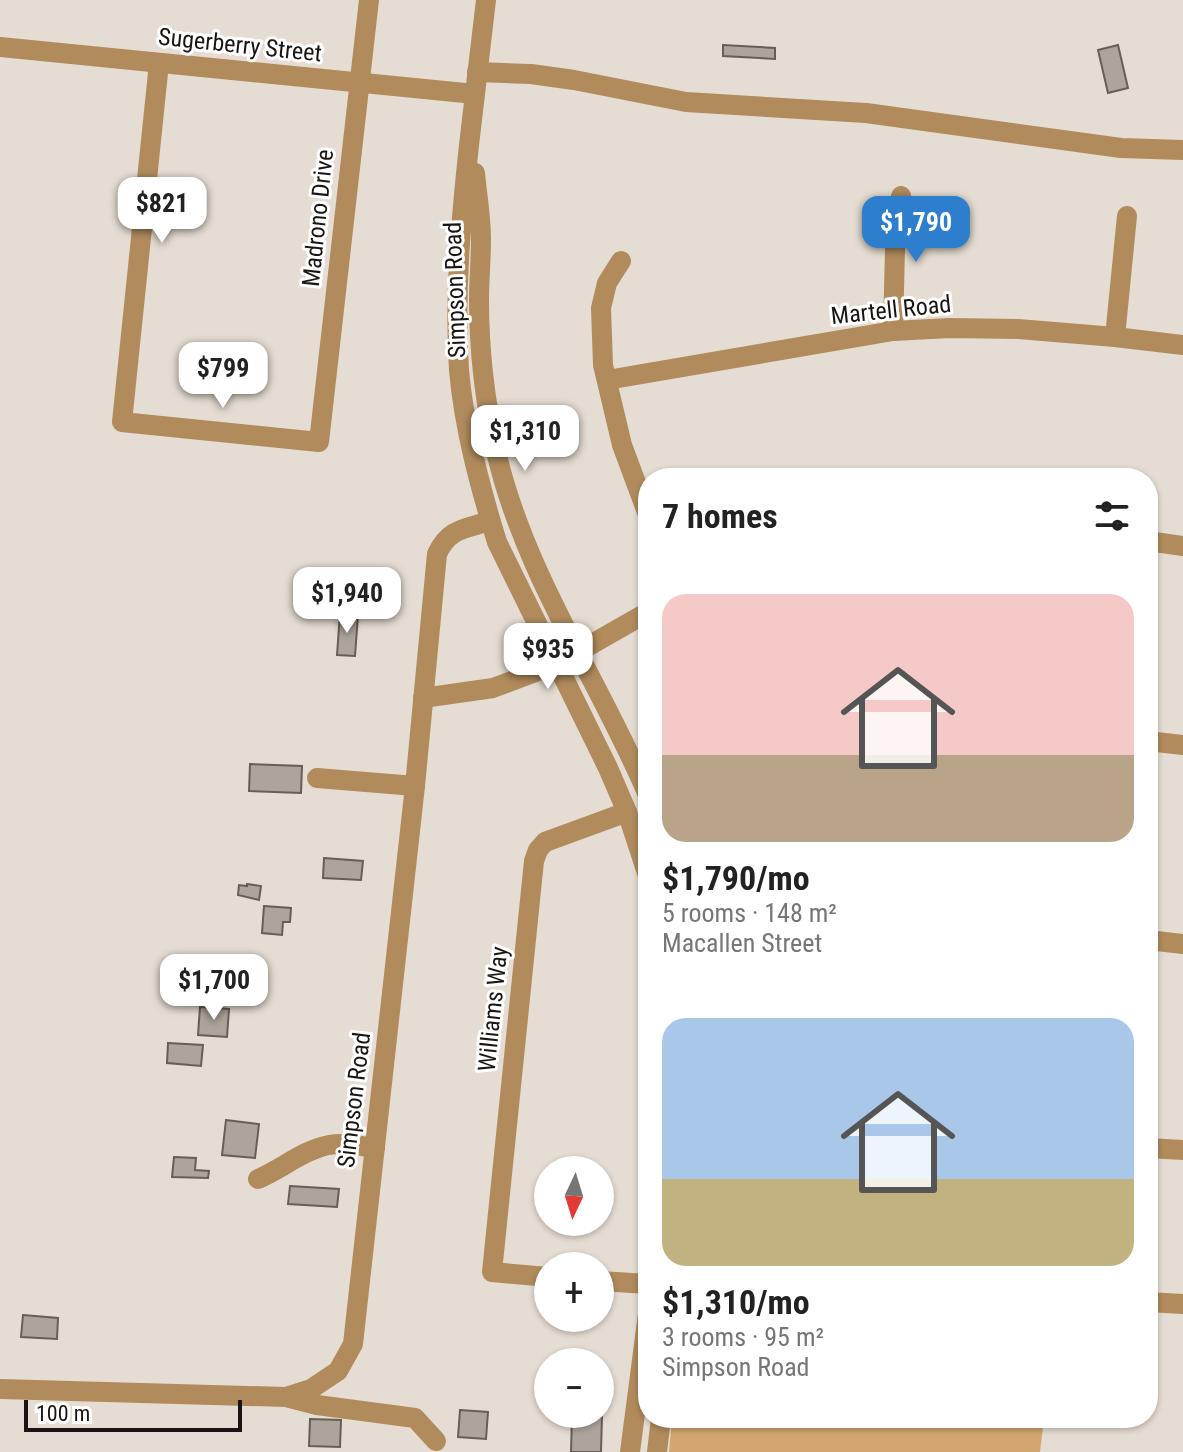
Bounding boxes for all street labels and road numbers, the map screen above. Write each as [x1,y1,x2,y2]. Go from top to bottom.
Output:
street label: Sugerberry Street [157,22,323,68]
street label: Madrono Drive [297,148,339,288]
street label: Simpson Road [439,221,471,359]
street label: Martell Road [830,290,952,330]
street label: Williams Way [473,945,513,1073]
street label: Simpson Road [332,1031,376,1169]

